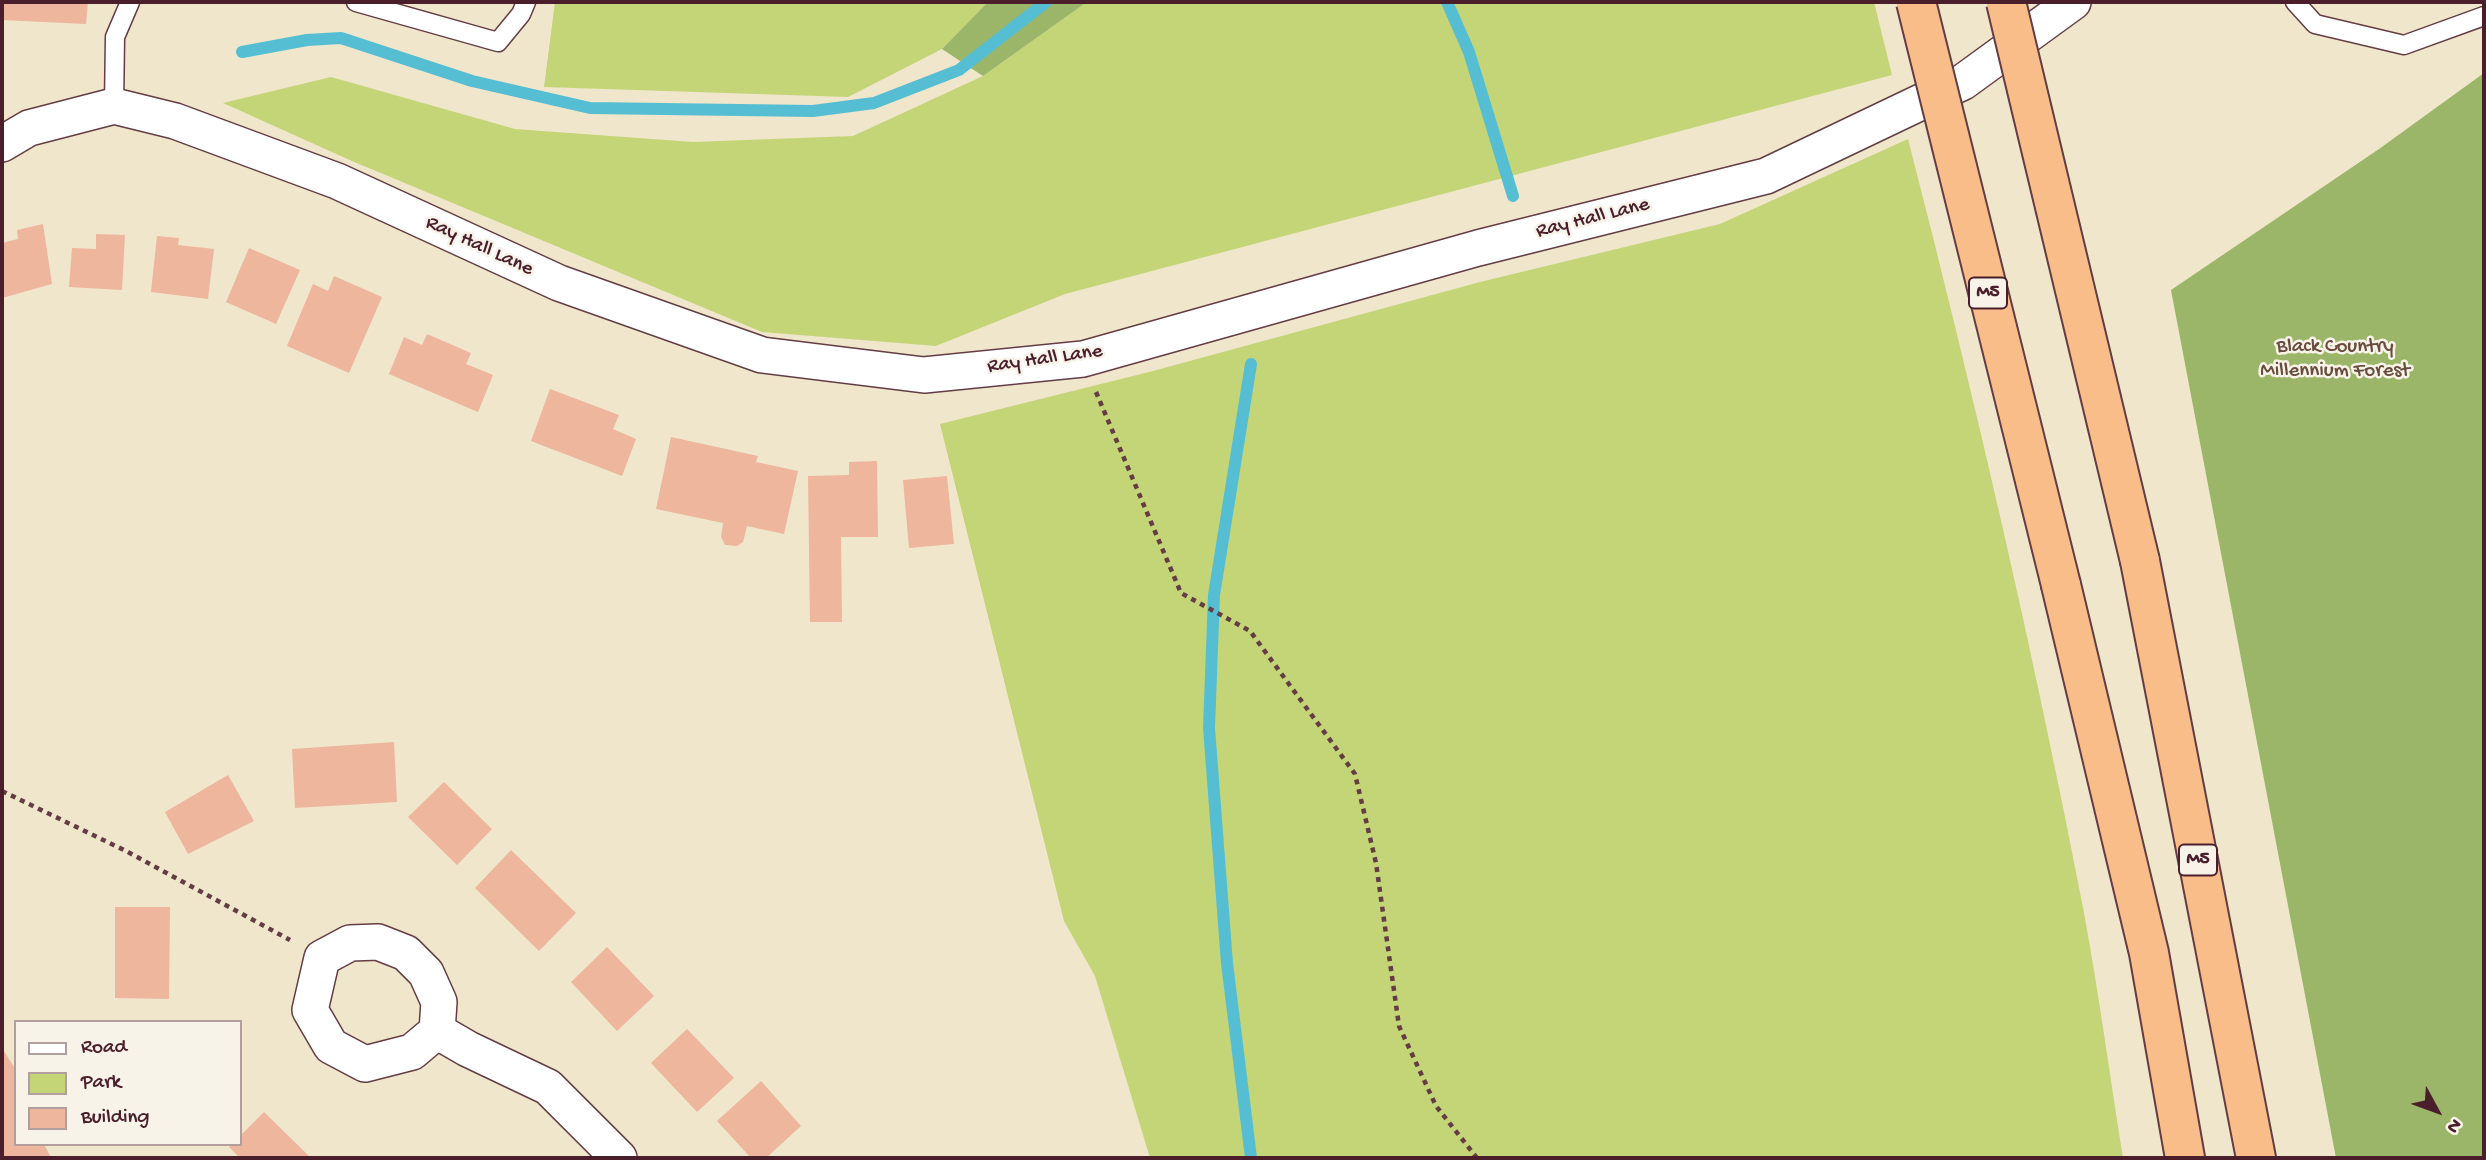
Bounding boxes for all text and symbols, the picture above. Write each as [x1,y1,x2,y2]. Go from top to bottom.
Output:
street label: Ray Hall Lane [1534,193,1652,245]
street label: Ray Hall Lane [421,211,537,283]
road number: M5 [1969,278,2007,308]
park label: Black Country Millennium Forest [2260,335,2410,385]
street label: Ray Hall Lane [986,339,1104,381]
road number: M5 [2179,845,2217,876]
legend [14,1020,242,1146]
text: Road [81,1036,127,1061]
text: Park [81,1071,121,1096]
north arrow [2402,1076,2472,1146]
text: Building [81,1106,150,1131]
text: N [2440,1113,2466,1137]

